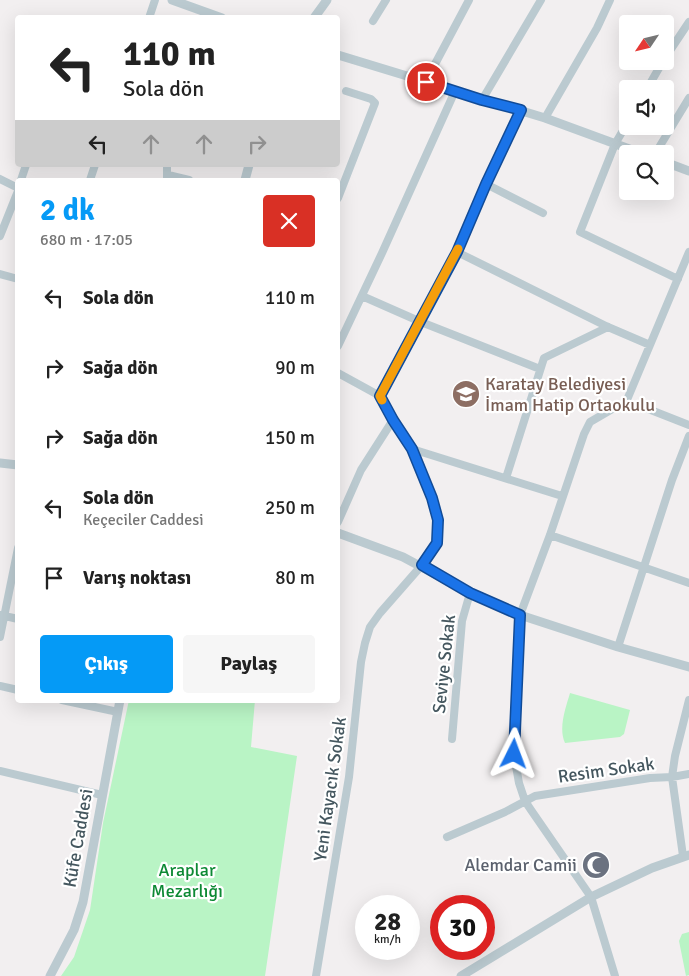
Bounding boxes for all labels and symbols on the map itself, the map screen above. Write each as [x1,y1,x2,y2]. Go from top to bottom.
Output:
north arrow [619,15,674,70]
pin [405,61,447,103]
place label: Karatay Belediyesi İmam Hatip Ortaokulu [485,373,655,416]
school or university icon: Karatay Belediyesi İmam Hatip Ortaokulu [451,379,481,409]
street label: Seviye Sokak [428,613,460,715]
street label: Yeni Kayacık Sokak [309,715,351,863]
position arrow [487,727,539,779]
street label: Resim Sokak [556,752,656,788]
street label: Küfe Caddesi [59,787,97,889]
mosque icon: Alemdar Camii [581,850,611,880]
place label: Alemdar Camii [464,854,577,876]
park label: Araplar Mezarlığı [151,859,223,902]
speed limit sign: 30 [430,895,495,960]

